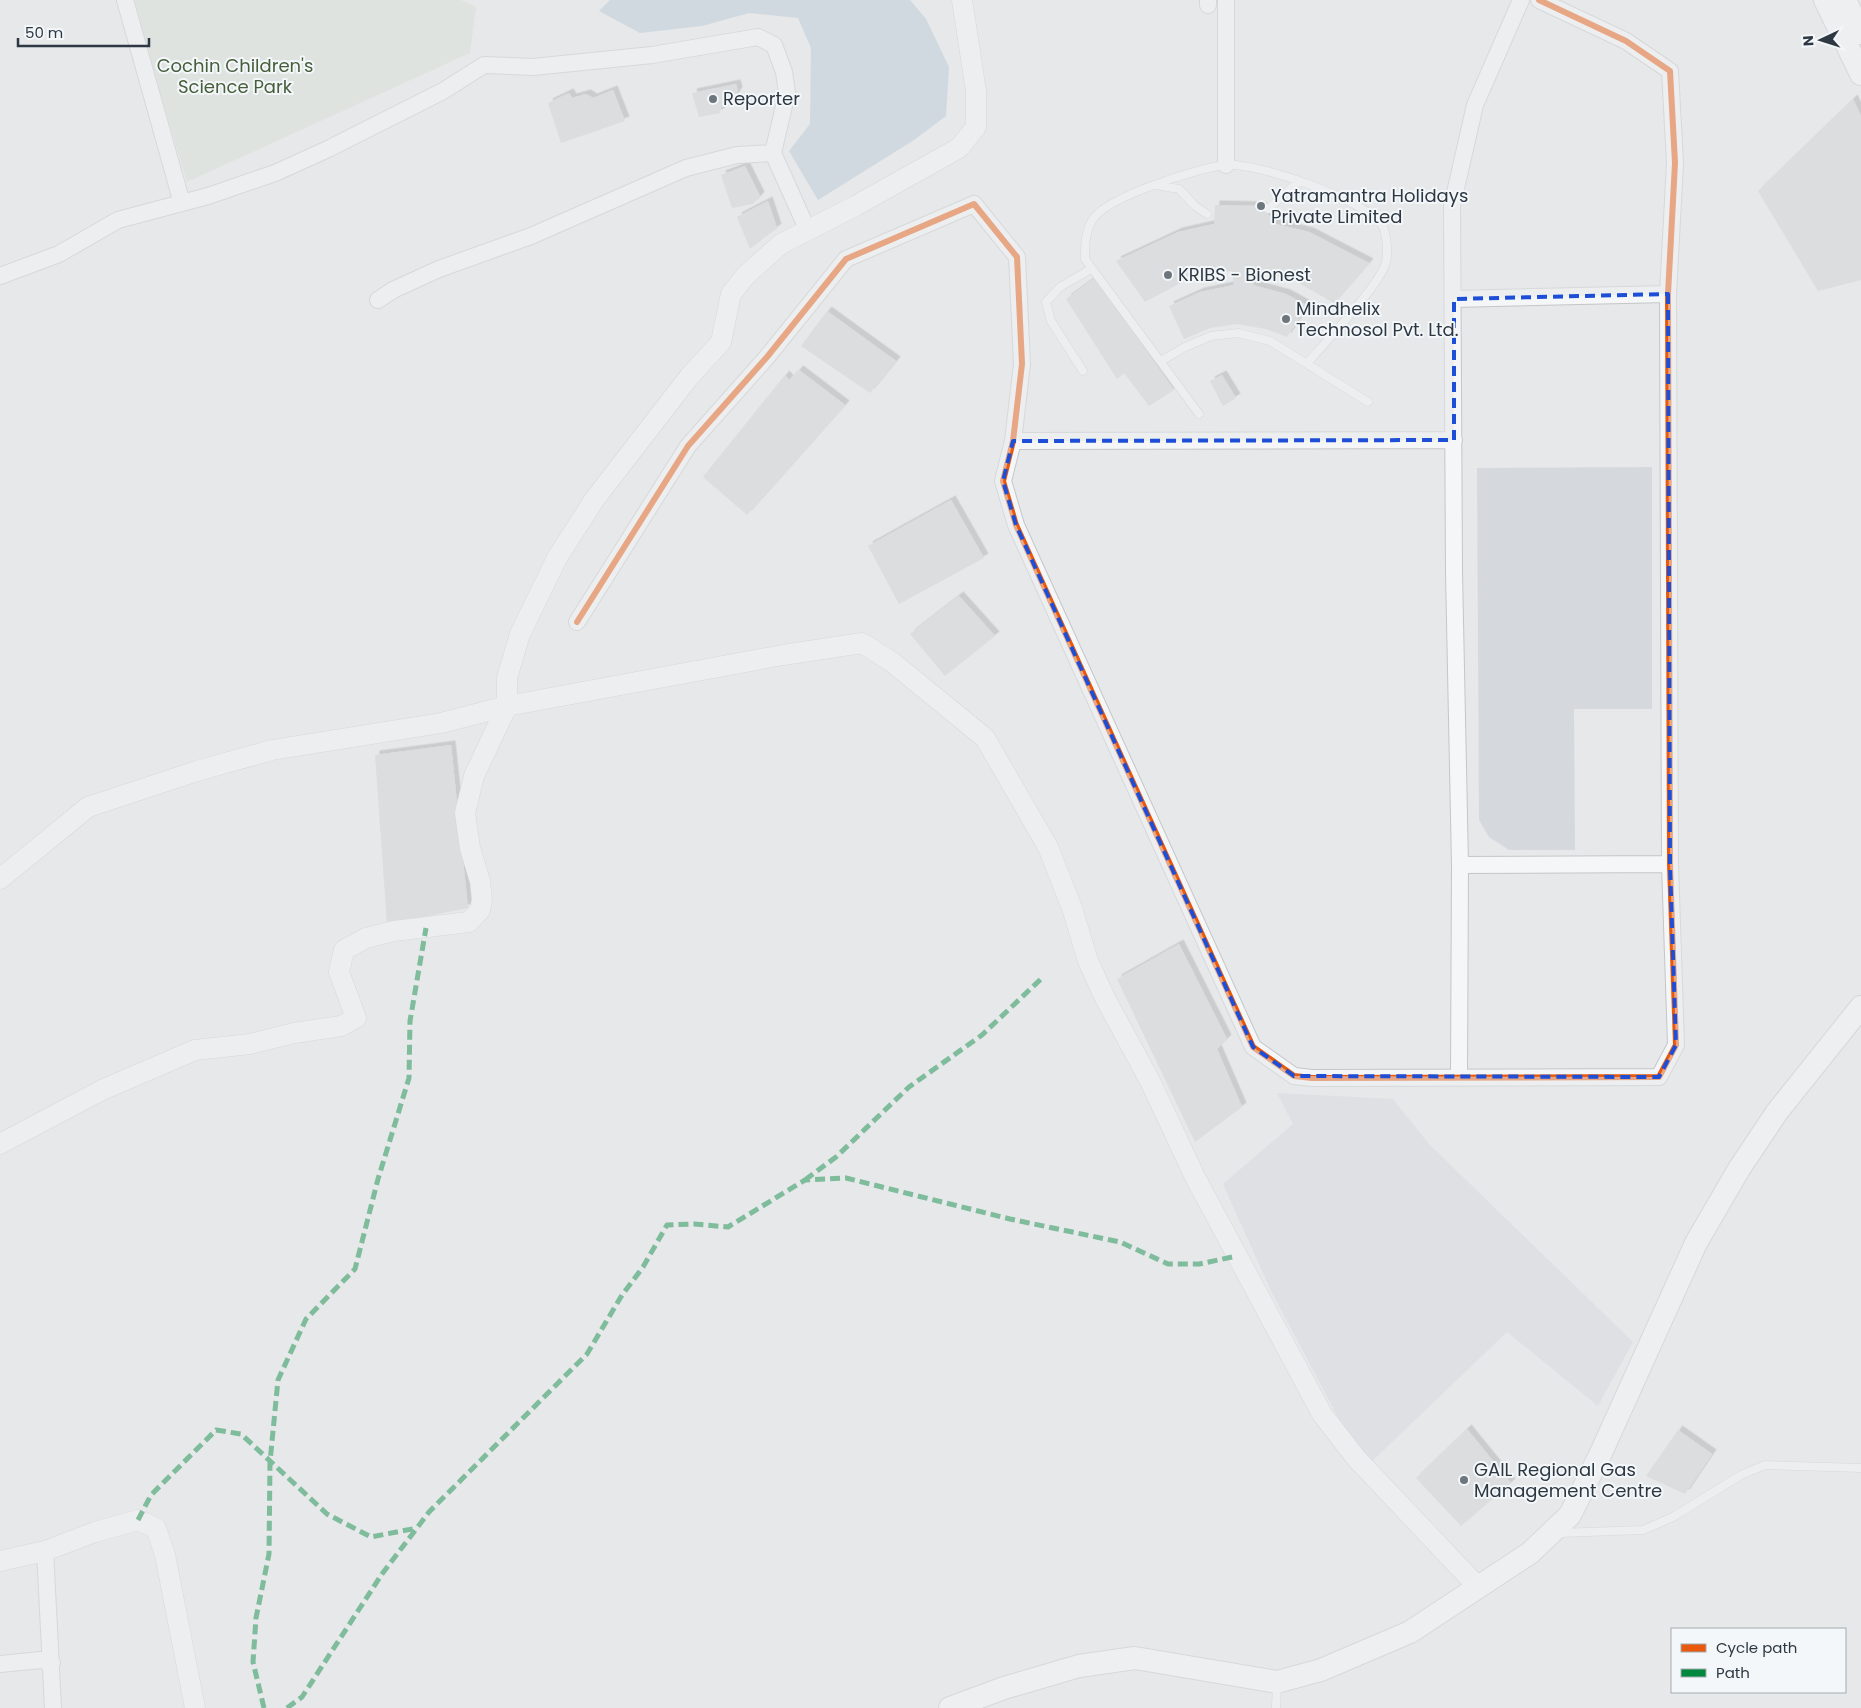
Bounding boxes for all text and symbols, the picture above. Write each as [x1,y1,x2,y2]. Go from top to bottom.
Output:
scale bar [18,15,149,47]
north arrow [1796,15,1846,65]
text: 50 m [25,22,63,43]
text: N [1798,35,1818,47]
park label: Cochin Children's Science Park [157,53,313,99]
place label: Reporter [723,86,800,111]
marker: Reporter [707,93,719,105]
place label: Yatramantra Holidays Private Limited [1271,183,1468,229]
marker: Yatramantra Holidays Private Limited [1255,200,1267,212]
place label: KRIBS - Bionest [1178,262,1311,287]
marker: KRIBS - Bionest [1162,269,1174,281]
place label: Mindhelix Technosol Pvt. Ltd. [1296,296,1458,342]
marker: Mindhelix Technosol Pvt. Ltd. [1280,313,1292,325]
place label: GAIL Regional Gas Management Centre [1474,1457,1662,1503]
marker: GAIL Regional Gas Management Centre [1458,1474,1470,1486]
legend [1671,1628,1846,1693]
text: Cycle path [1716,1637,1797,1658]
text: Path [1716,1662,1750,1683]

